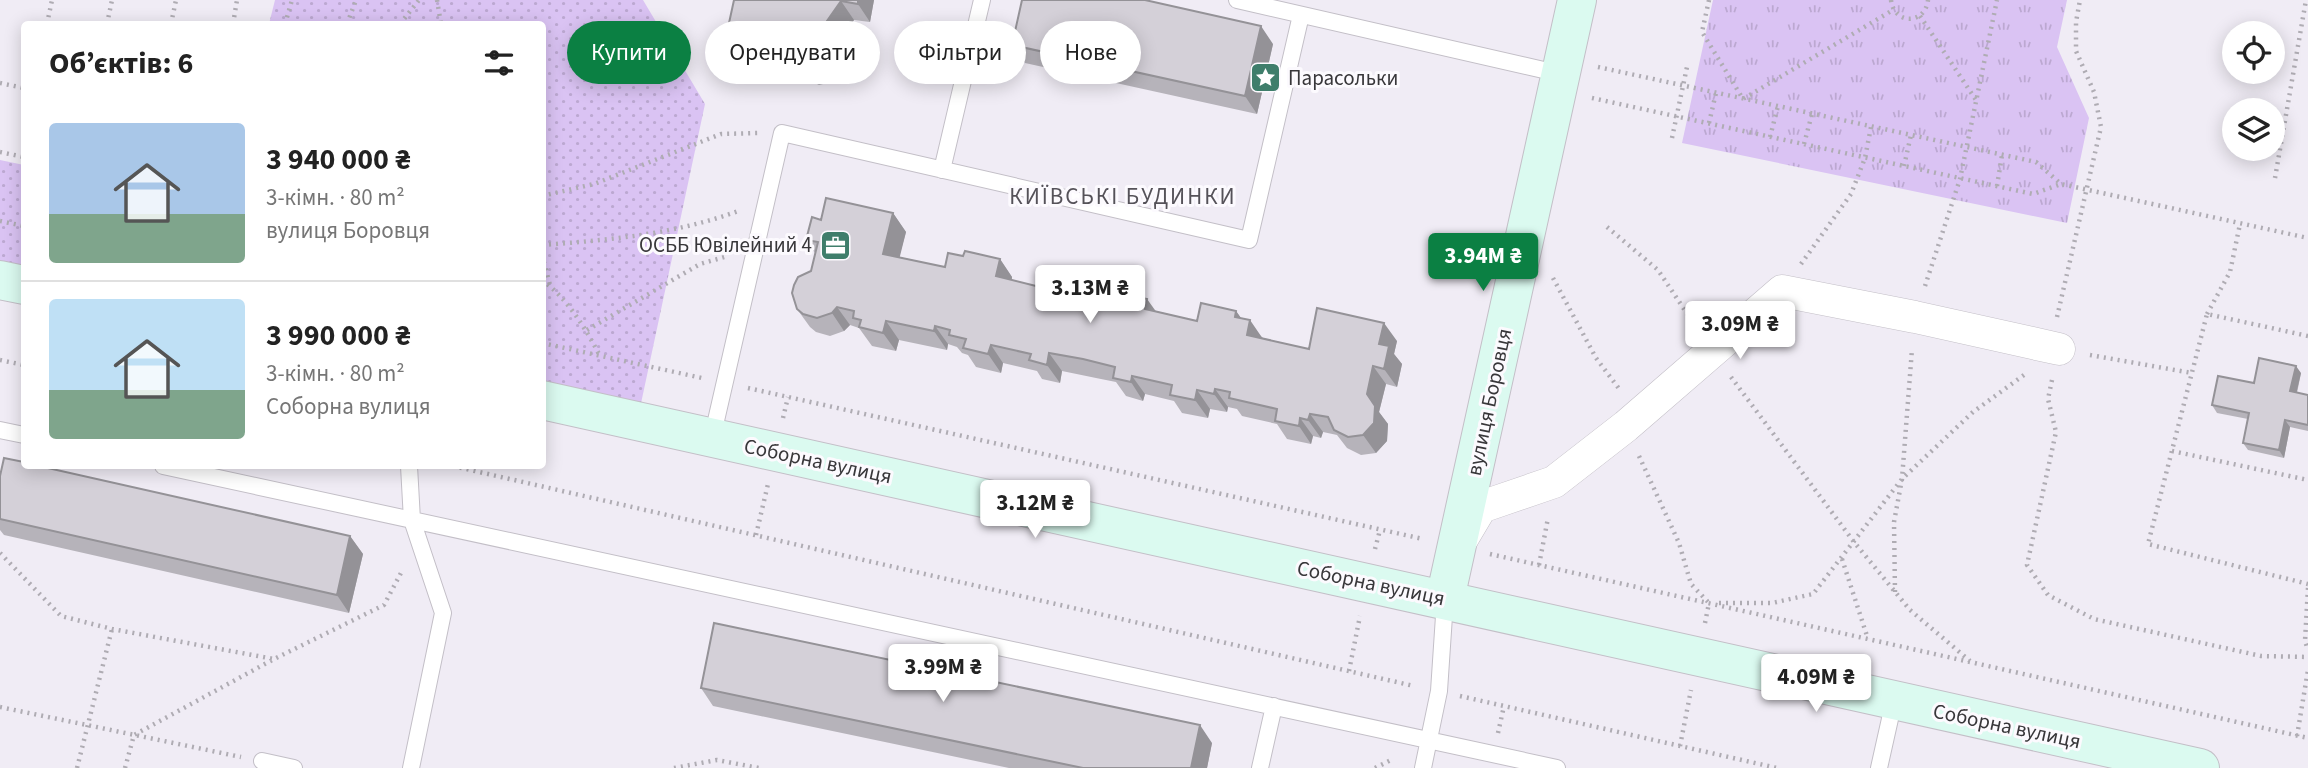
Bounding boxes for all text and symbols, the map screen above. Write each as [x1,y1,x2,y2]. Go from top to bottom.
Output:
chip: Купити [567,21,691,84]
chip: Орендувати [705,21,880,84]
chip: Фільтри [894,21,1026,84]
chip: Нове [1040,21,1141,84]
map controls [2222,21,2285,161]
button: locate [2222,21,2285,84]
text: Об’єктів: 6 [49,42,193,85]
icon: filters [480,44,518,82]
place icon: Парасольки [1248,61,1282,95]
place label: Парасольки [1288,63,1398,93]
button: layers [2222,98,2285,161]
text: 3 940 000 ₴ [266,138,411,181]
icon: home [105,151,189,235]
district label: КИЇВСЬКІ БУДИНКИ [1009,180,1237,213]
text: 3-кімн. · 80 m² [266,181,405,214]
text: вулиця Боровця [266,214,430,247]
office icon: ОСББ Ювілейний 4 [818,228,852,262]
place label: ОСББ Ювілейний 4 [639,230,812,260]
pin: 3.94M ₴ [1418,233,1548,293]
text: 3.94M ₴ [1444,239,1522,272]
pin: 3.13M ₴ [1025,266,1155,325]
text: 3.13M ₴ [1051,271,1129,304]
pin: 3.09M ₴ [1675,302,1805,361]
text: 3.09M ₴ [1701,307,1779,340]
text: 3 990 000 ₴ [266,314,411,357]
street label: вулиця Боровця [1459,326,1519,478]
icon: home [105,327,189,411]
text: 3-кімн. · 80 m² [266,357,405,390]
text: Соборна вулиця [266,390,431,423]
street label: Соборна вулиця [741,431,895,491]
pin: 3.12M ₴ [970,480,1100,540]
text: 3.12M ₴ [996,486,1074,519]
street label: Соборна вулиця [1294,553,1448,613]
pin: 3.99M ₴ [878,644,1008,704]
text: 3.99M ₴ [904,650,982,683]
pin: 4.09M ₴ [1751,654,1881,714]
text: 4.09M ₴ [1777,660,1855,693]
street label: Соборна вулиця [1930,696,2084,756]

